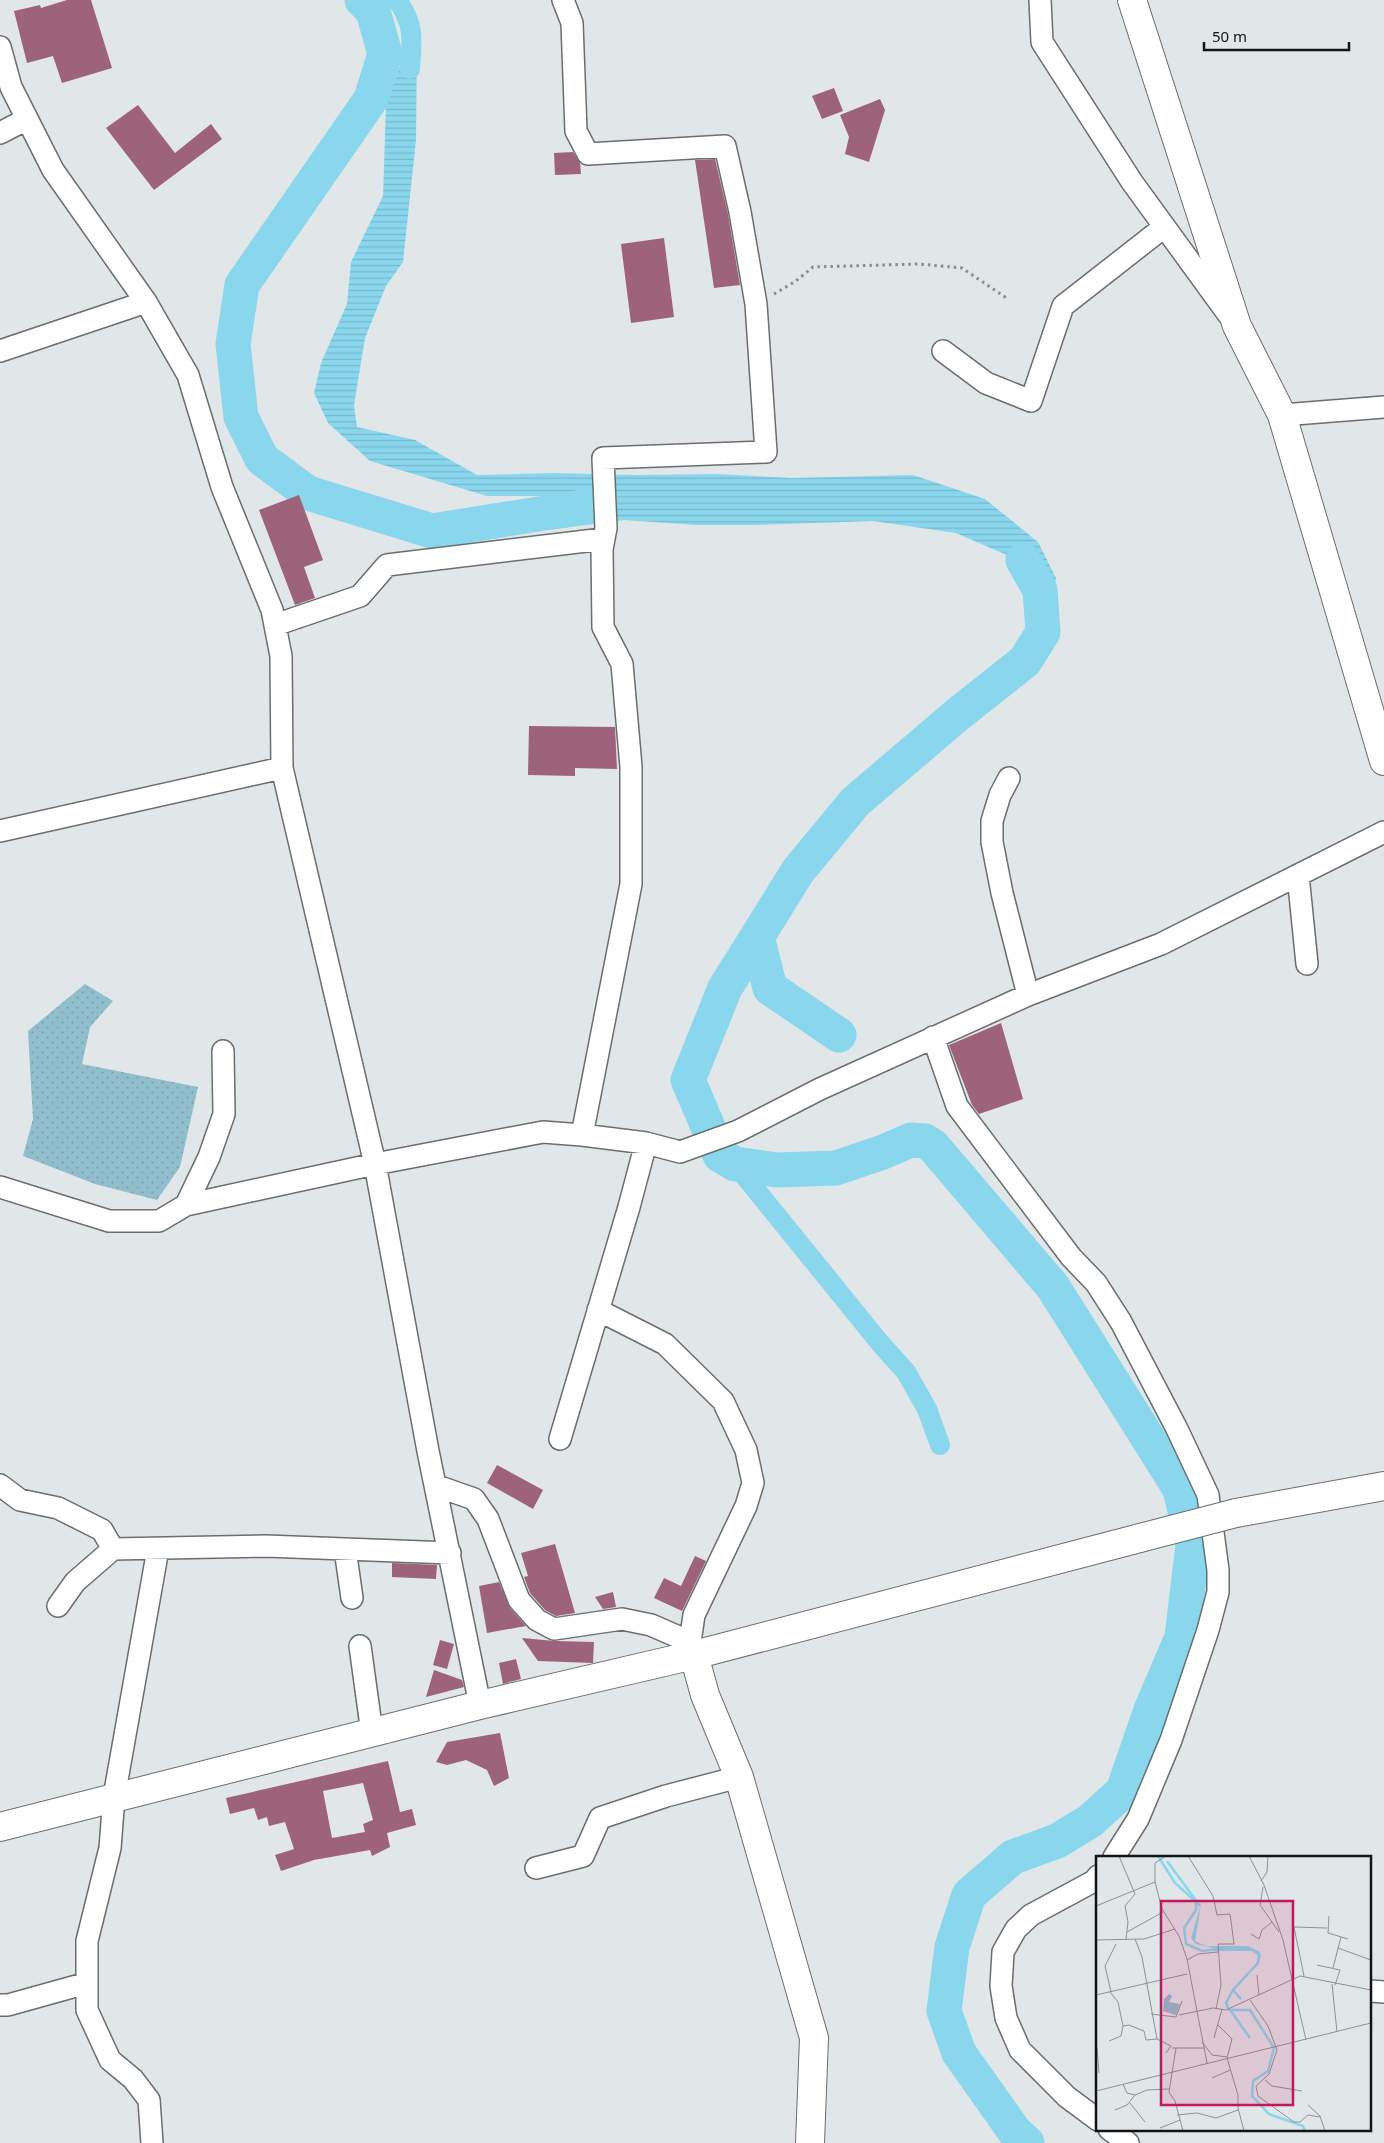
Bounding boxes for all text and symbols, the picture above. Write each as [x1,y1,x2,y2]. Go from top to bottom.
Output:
scale bar [1204,20,1349,52]
text: 50 m [1212,26,1247,46]
inset map [1096,1856,1372,2130]

